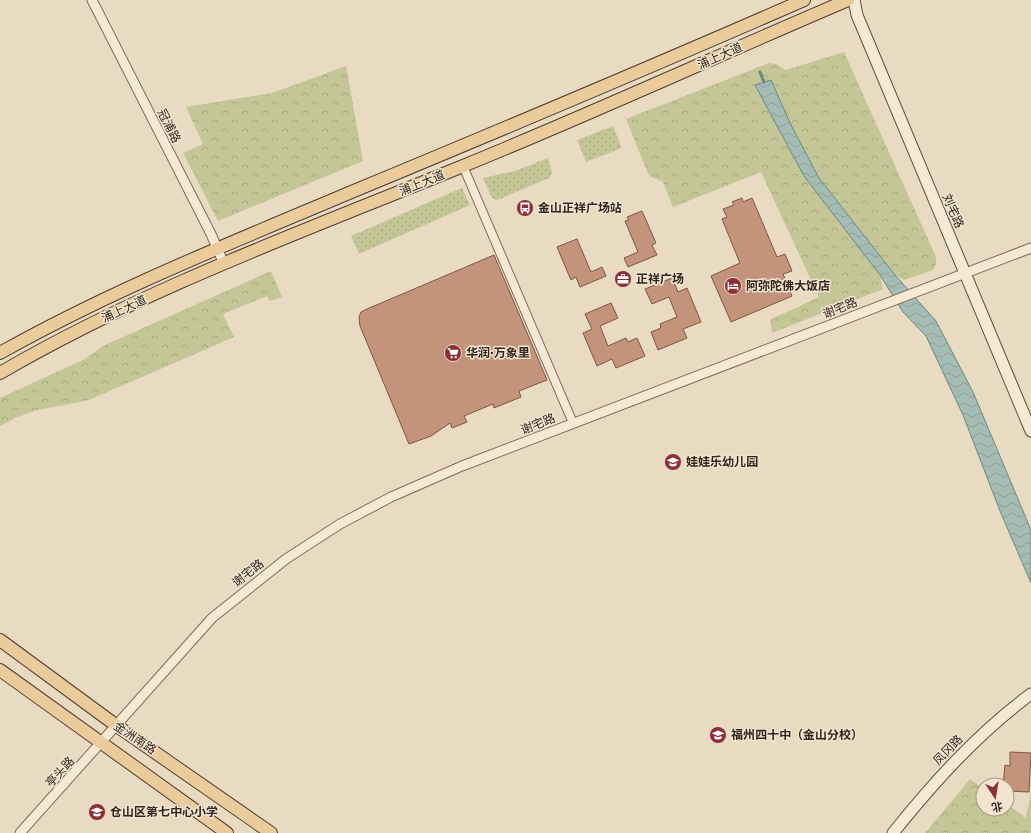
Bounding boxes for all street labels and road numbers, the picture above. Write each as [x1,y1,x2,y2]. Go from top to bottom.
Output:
street label: 浦上大道 [695,40,745,72]
street label: 冠浦路 [155,107,183,145]
street label: 浦上大道 [397,168,447,198]
street label: 刘宅路 [940,192,966,230]
street label: 浦上大道 [99,293,149,325]
street label: 谢宅路 [821,295,859,321]
street label: 谢宅路 [519,411,557,437]
street label: 谢宅路 [230,556,266,590]
street label: 金洲南路 [111,719,159,757]
street label: 凤冈路 [930,732,966,768]
street label: 亭头路 [43,754,77,790]

